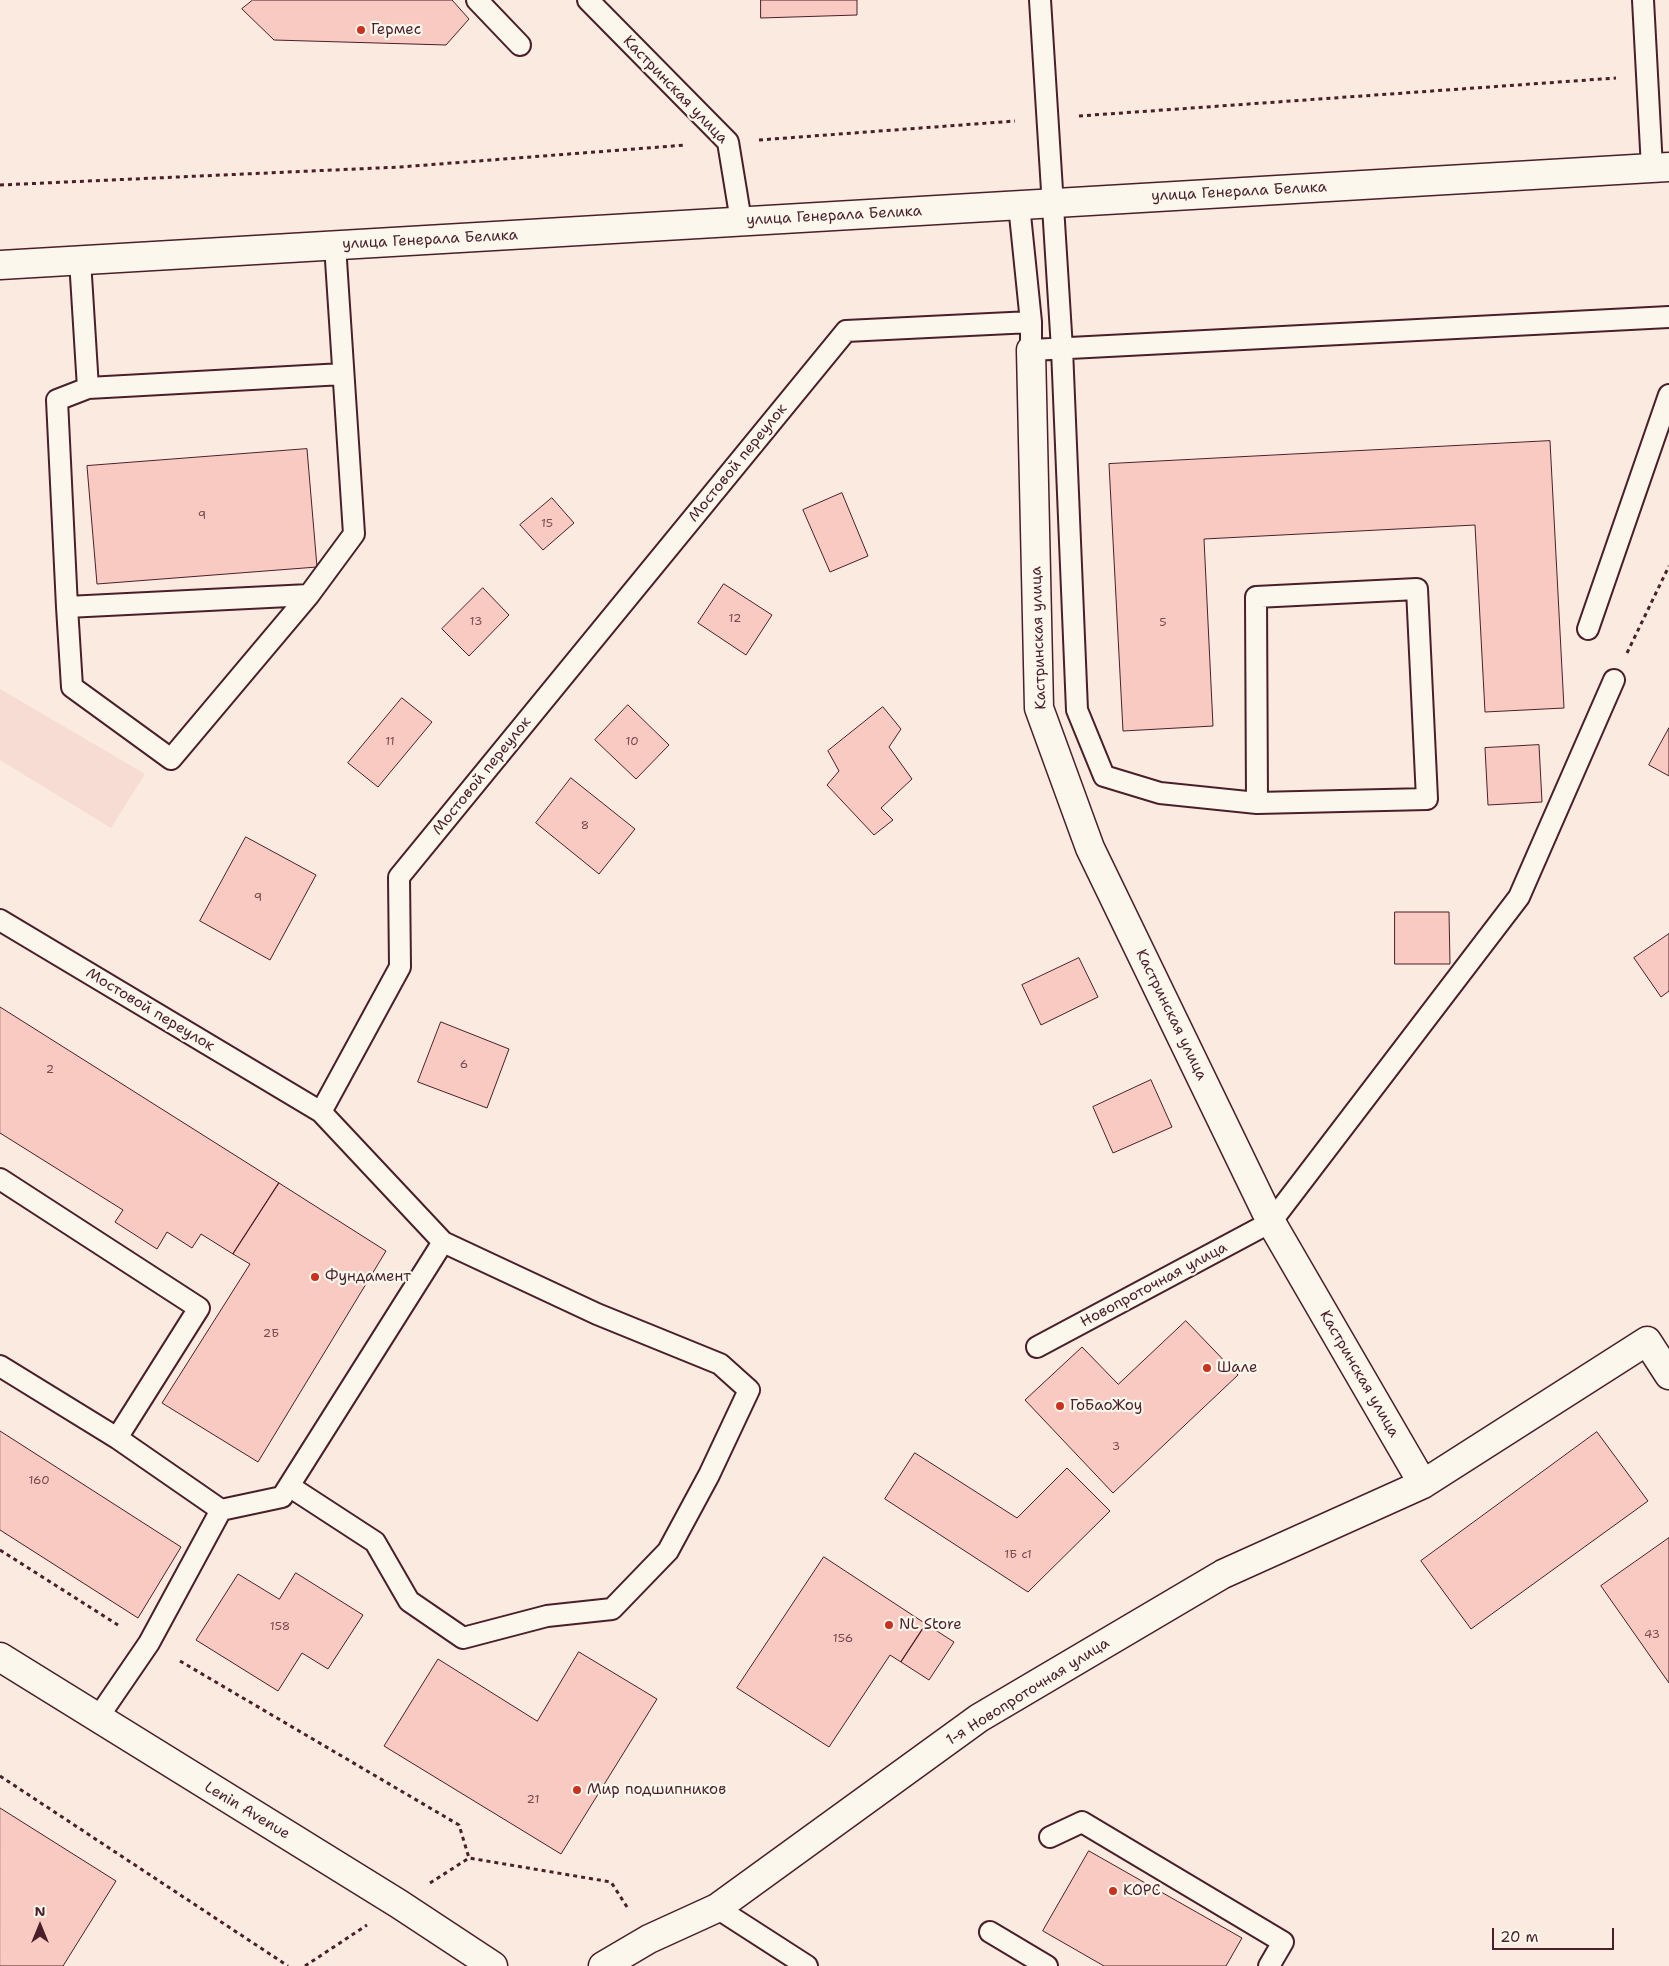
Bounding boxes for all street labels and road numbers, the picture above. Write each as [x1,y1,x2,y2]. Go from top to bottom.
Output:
street label: Кастринская улица [619,32,731,148]
street label: улица Генерала Белика [1151,178,1327,206]
street label: улица Генерала Белика [746,202,922,230]
street label: улица Генерала Белика [342,226,518,254]
street label: Мостовой переулок [685,400,791,526]
street label: Кастринская улица [1028,566,1050,710]
street label: Мостовой переулок [429,713,535,839]
street label: Кастринская улица [1131,947,1211,1083]
street label: Мостовой переулок [83,965,217,1055]
street label: Новопроточная улица [1078,1239,1230,1331]
street label: Кастринская улица [1315,1307,1403,1441]
street label: 1-я Новопроточная улица [943,1634,1113,1750]
street label: Lenin Avenue [201,1778,293,1844]

